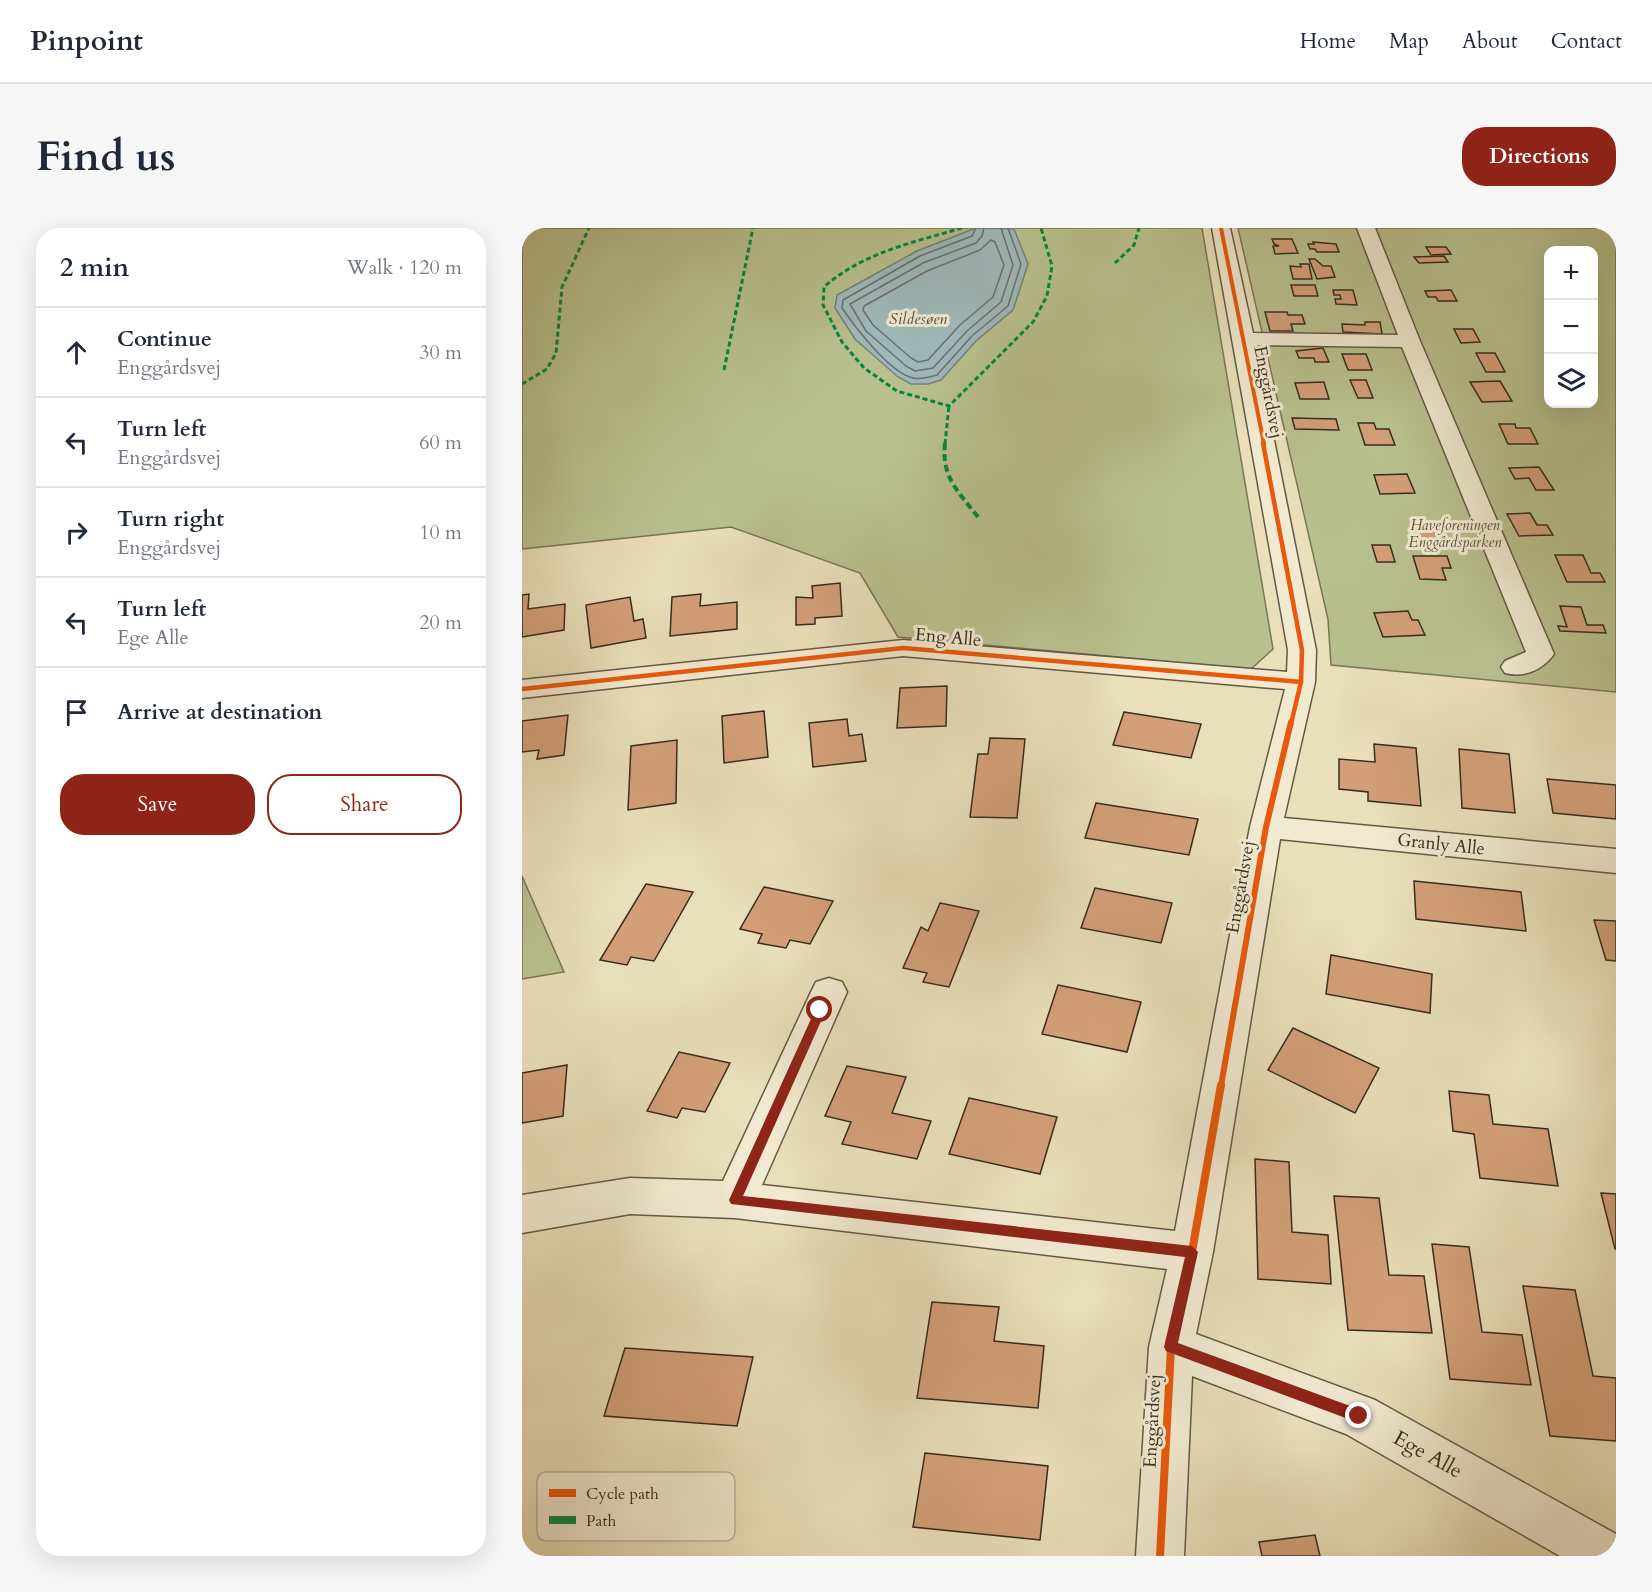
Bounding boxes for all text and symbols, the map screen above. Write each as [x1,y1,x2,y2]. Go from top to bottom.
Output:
text: Pinpoint [30,22,143,60]
text: Home [1300,27,1356,56]
text: Map [1389,27,1429,56]
text: About [1462,27,1518,56]
text: Contact [1551,27,1622,56]
button: Directions [1462,127,1616,186]
text: Find us [36,128,176,185]
map controls [1544,246,1598,408]
button: + [1544,246,1598,300]
text: 2 min [60,250,129,285]
text: Walk · 120 m [347,254,462,281]
button: − [1544,300,1598,354]
water label: Sildesøen [889,308,947,330]
text: Continue [117,324,212,354]
icon: ahead [60,336,93,369]
text: 30 m [419,339,462,366]
street label: Enggårdsvej [1247,344,1290,441]
text: Enggårdsvej [117,354,221,381]
button: layers [1544,354,1598,408]
text: Turn left [117,414,206,444]
icon: left [60,426,93,459]
text: 60 m [419,429,462,456]
text: Enggårdsvej [117,444,221,471]
text: Turn right [117,504,224,534]
park label: Haveforeningen Enggårdsparken [1409,515,1502,552]
icon: right [60,516,93,549]
text: 10 m [419,519,462,546]
text: Enggårdsvej [117,534,221,561]
text: Turn left [117,594,206,624]
icon: left [60,606,93,639]
text: 20 m [419,609,462,636]
street label: Eng Alle [914,622,982,653]
text: Ege Alle [117,624,189,651]
icon: arrive [60,696,93,729]
text: Arrive at destination [117,697,322,727]
button: Save [60,774,255,835]
button: Share [267,774,462,835]
street label: Granly Alle [1396,827,1486,862]
street label: Enggårdsvej [1220,839,1261,935]
route start [806,996,832,1022]
street label: Enggårdsvej [1138,1374,1167,1469]
route end [1345,1402,1371,1428]
street label: Ege Alle [1388,1424,1468,1485]
legend [537,1472,735,1541]
text: Cycle path [586,1483,659,1505]
text: Path [586,1510,616,1532]

